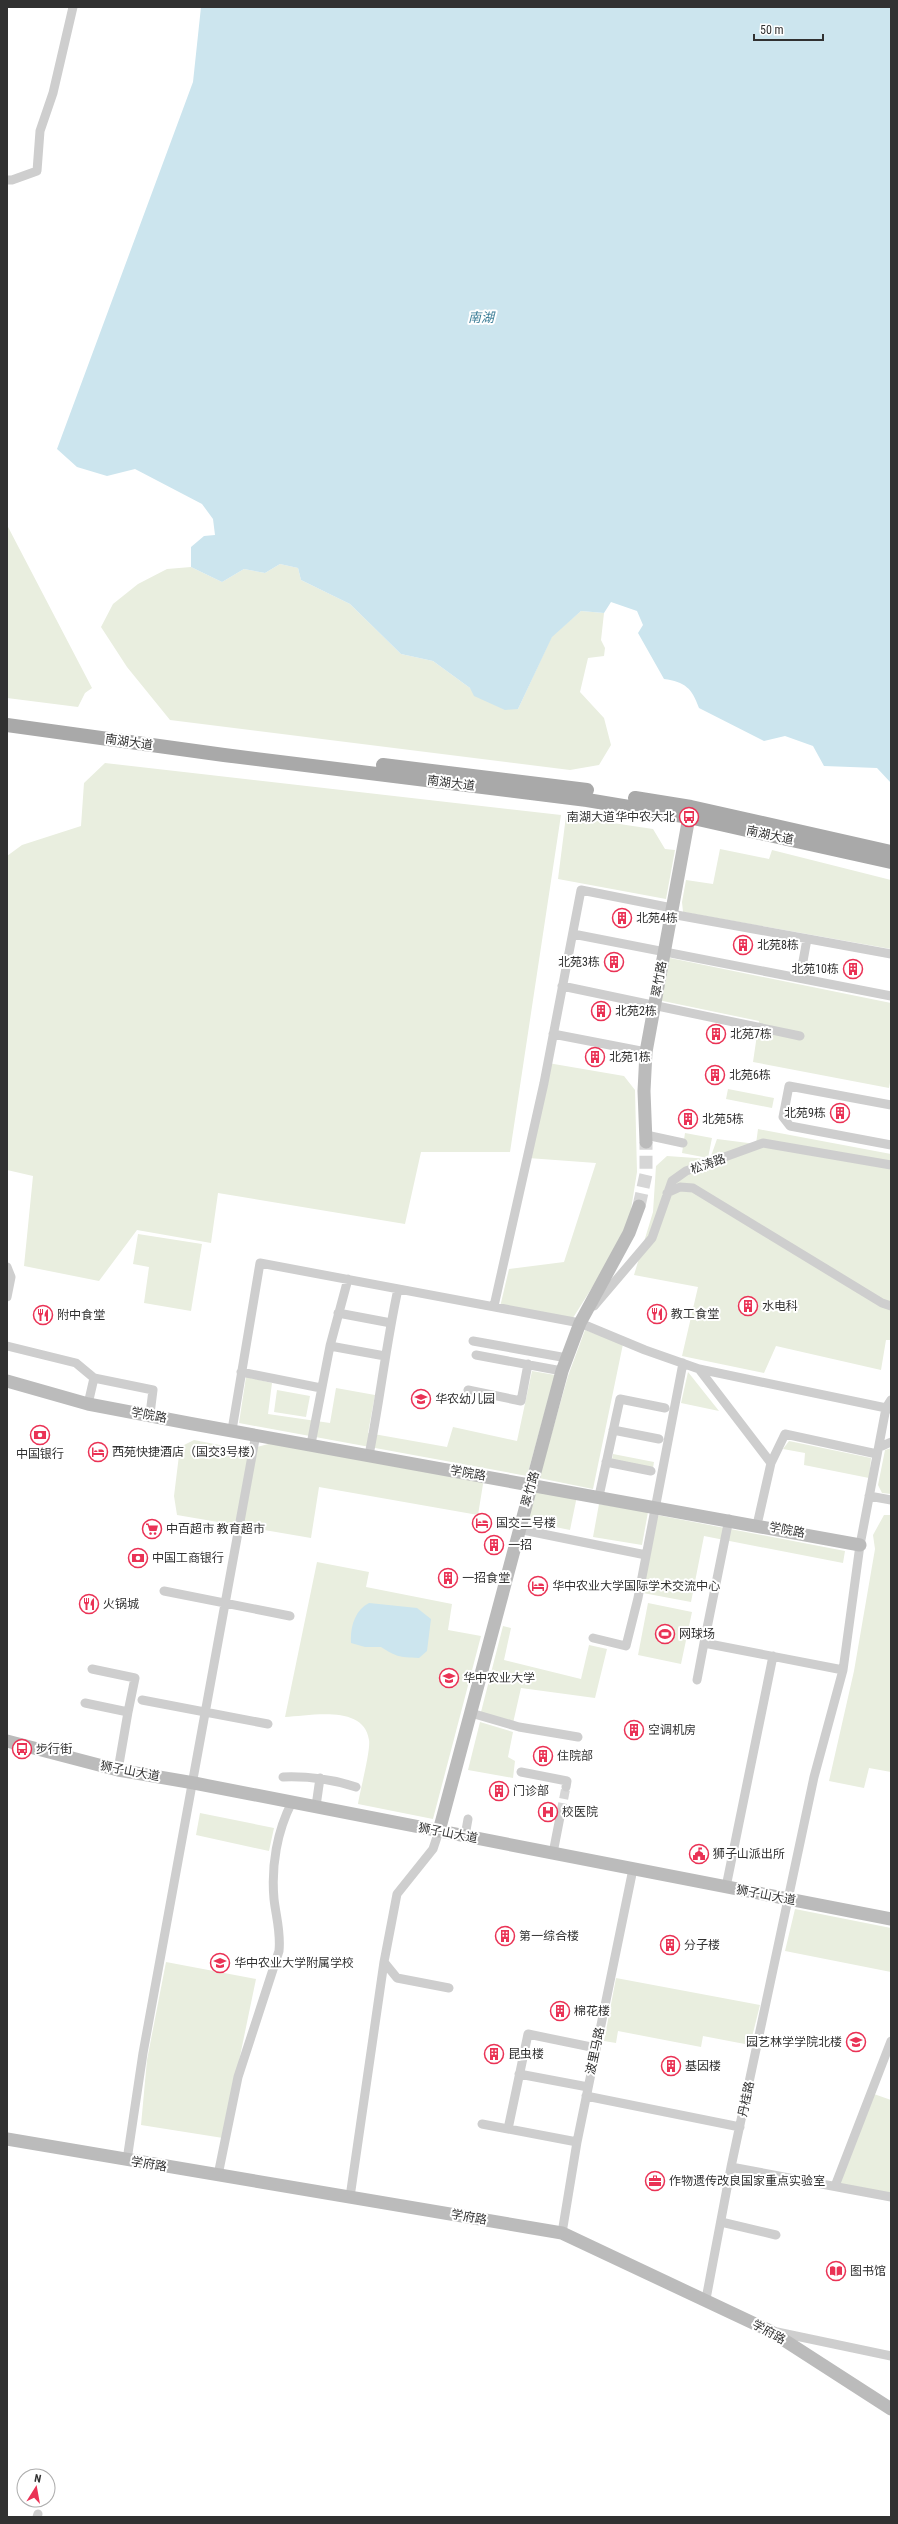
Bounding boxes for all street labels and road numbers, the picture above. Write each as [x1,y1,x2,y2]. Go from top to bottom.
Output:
street label: 南湖大道 [104,732,154,752]
street label: 南湖大道 [426,773,476,793]
street label: 南湖大道 [745,823,795,847]
street label: 翠竹路 [649,960,669,998]
street label: 松涛路 [689,1152,727,1176]
street label: 学院路 [130,1405,168,1425]
street label: 学院路 [449,1463,487,1483]
street label: 翠竹路 [518,1470,542,1508]
street label: 学院路 [768,1520,806,1540]
street label: 狮子山大道 [99,1758,161,1784]
street label: 狮子山大道 [417,1820,479,1846]
street label: 狮子山大道 [735,1882,797,1908]
street label: 波里马路 [583,2026,607,2076]
street label: 丹桂路 [735,2080,757,2118]
street label: 学府路 [130,2154,168,2174]
street label: 学府路 [450,2207,488,2227]
street label: 学府路 [750,2317,788,2347]

